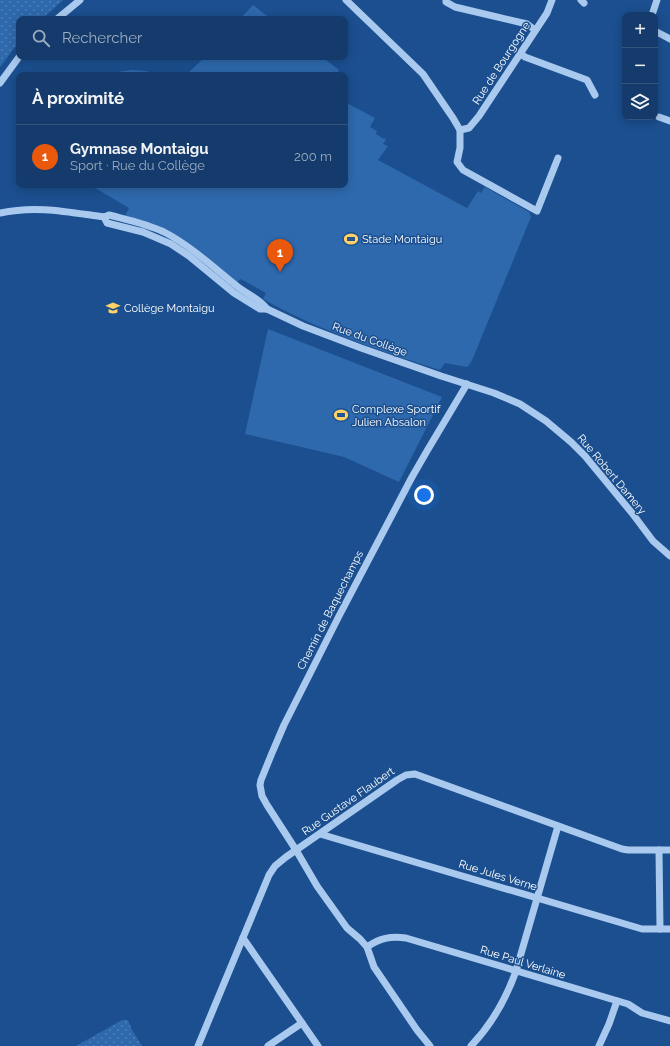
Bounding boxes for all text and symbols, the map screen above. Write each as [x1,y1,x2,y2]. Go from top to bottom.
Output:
map controls [622,12,658,120]
button: + [622,12,658,48]
search box [16,16,348,60]
street label: Rue de Bourgogne [470,19,533,107]
icon: search [30,27,52,49]
text: Rechercher [62,29,142,47]
button: − [622,48,658,84]
button: layers [622,84,658,120]
text: À proximité [32,88,124,108]
text: Gymnase Montaigu [70,140,209,158]
text: 1 [42,149,48,164]
text: 200 m [294,149,332,164]
text: Sport · Rue du Collège [70,158,205,173]
sports icon: Stade Montaigu [343,231,359,247]
place label: Stade Montaigu [362,233,442,246]
pin: 1 [267,239,293,272]
school or university icon: Collège Montaigu [105,300,121,316]
place label: Collège Montaigu [124,302,214,315]
street label: Rue du Collège [331,320,410,359]
place label: Complexe Sportif Julien Absalon [352,403,441,429]
sports icon: Complexe Sportif Julien Absalon [333,407,349,423]
street label: Rue Robert Damery [574,432,649,517]
your location [414,485,434,505]
street label: Chemin de Baquechamps [295,548,366,672]
street label: Rue Gustave Flaubert [300,764,397,838]
street label: Rue Jules Verne [457,857,539,894]
street label: Rue Paul Verlaine [479,943,568,982]

